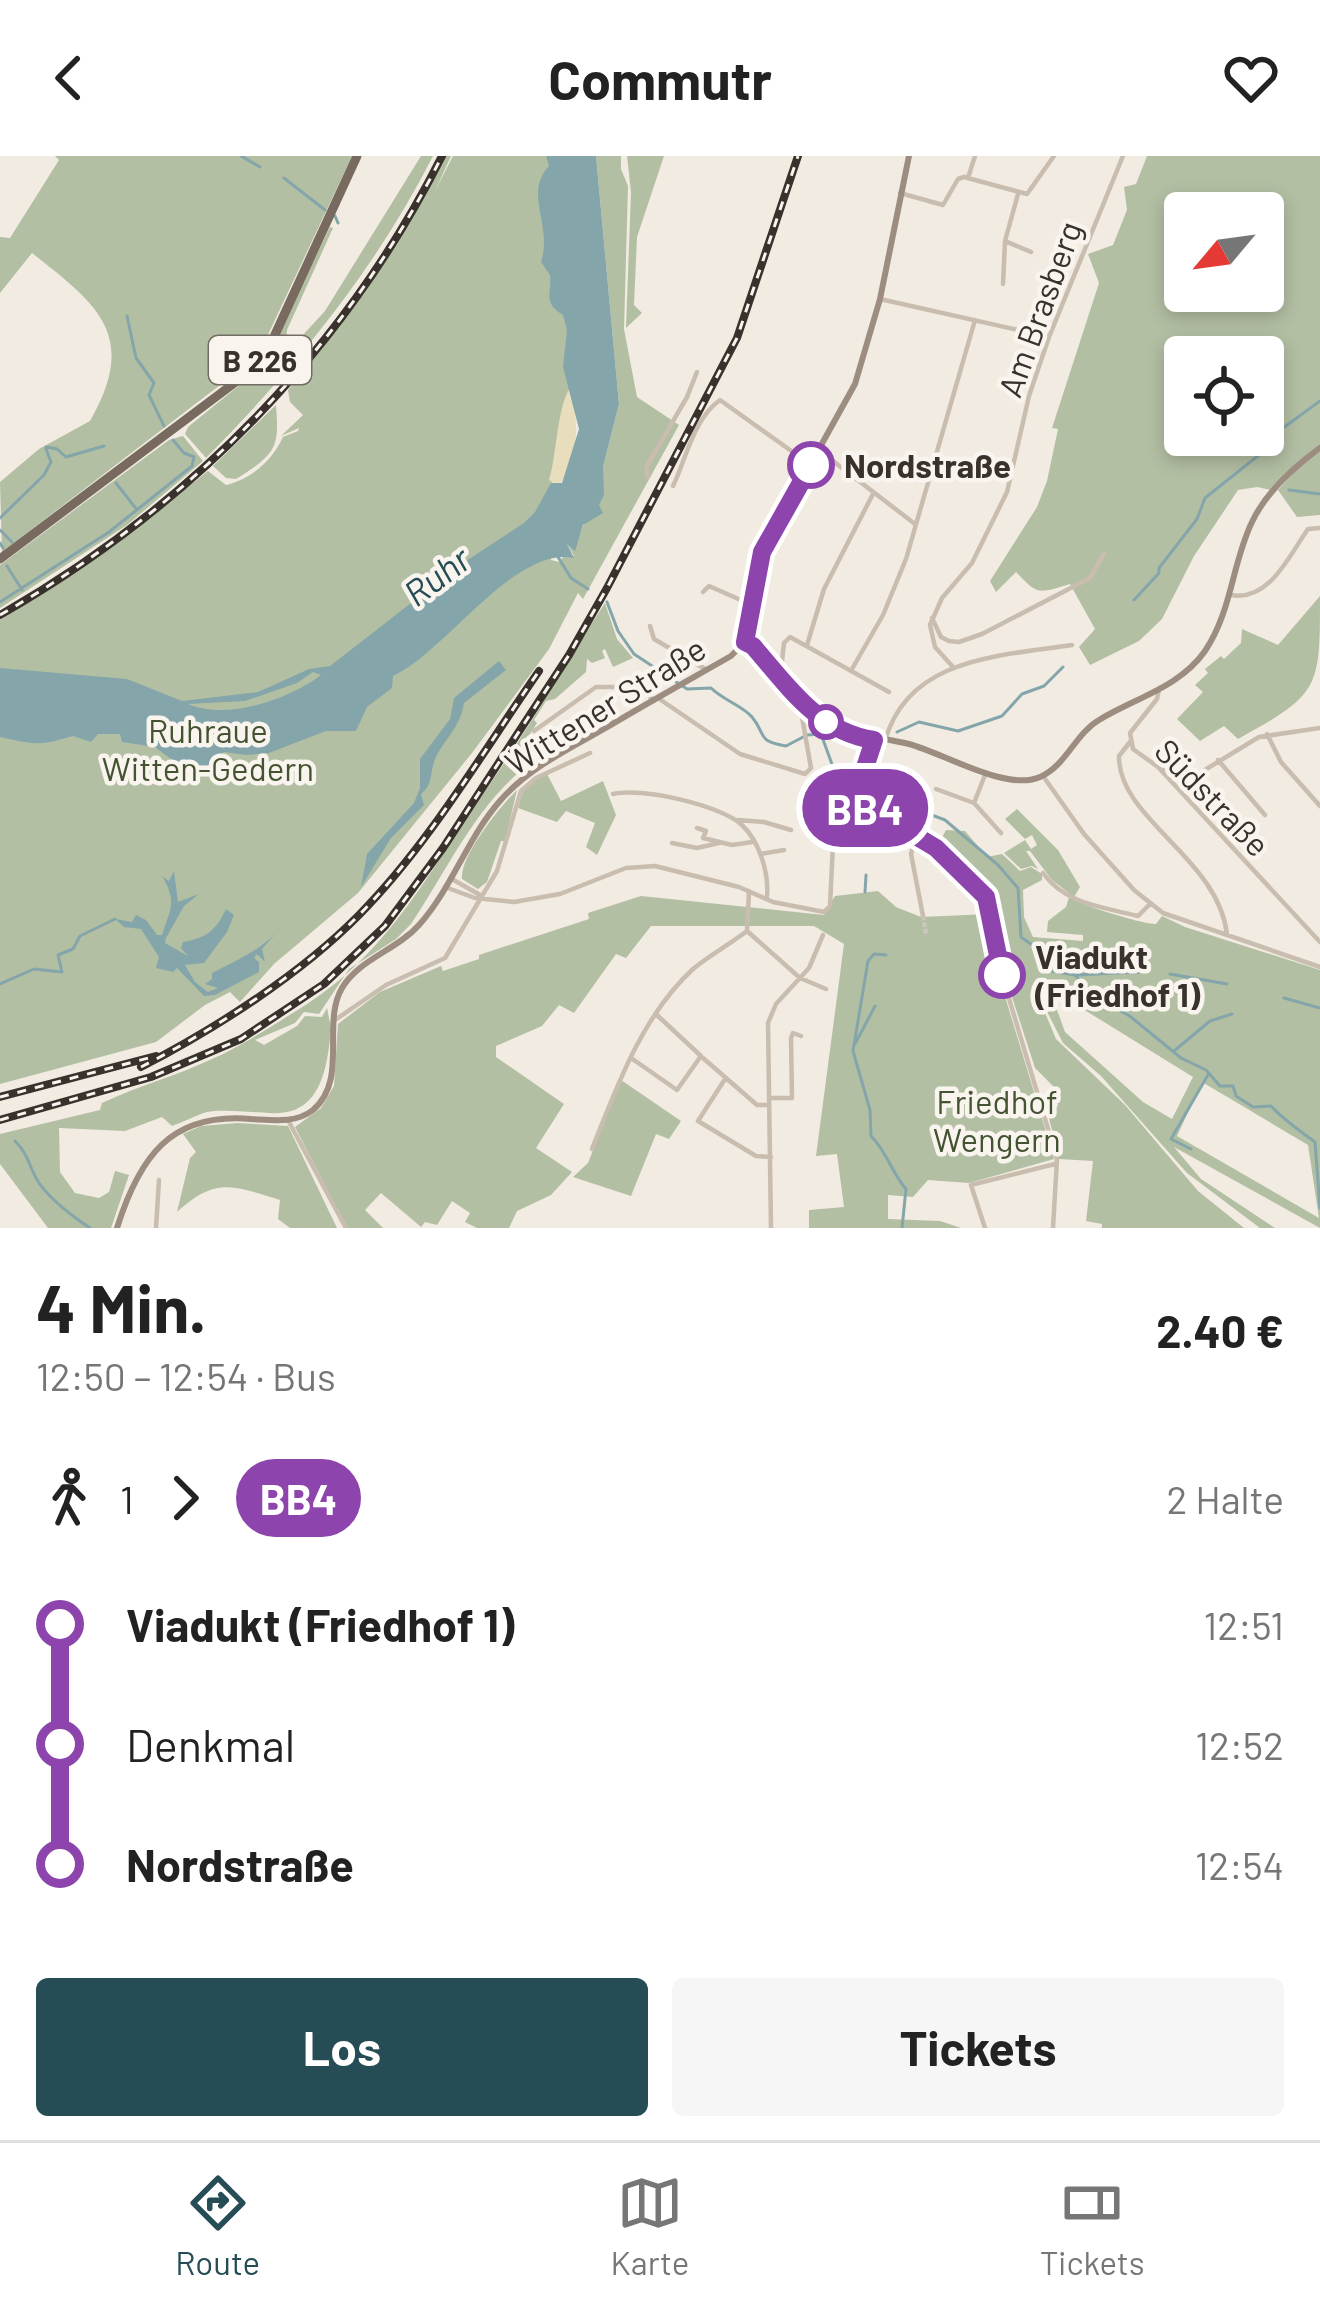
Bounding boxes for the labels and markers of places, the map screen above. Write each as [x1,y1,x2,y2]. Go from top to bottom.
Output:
marker: Nordstraße [789,443,833,487]
place label: Nordstraße [844,445,1011,485]
unlabelled marker [810,706,842,738]
place label: Viadukt (Friedhof 1) [1034,936,1201,1014]
marker: Viadukt (Friedhof 1) [980,953,1024,997]

